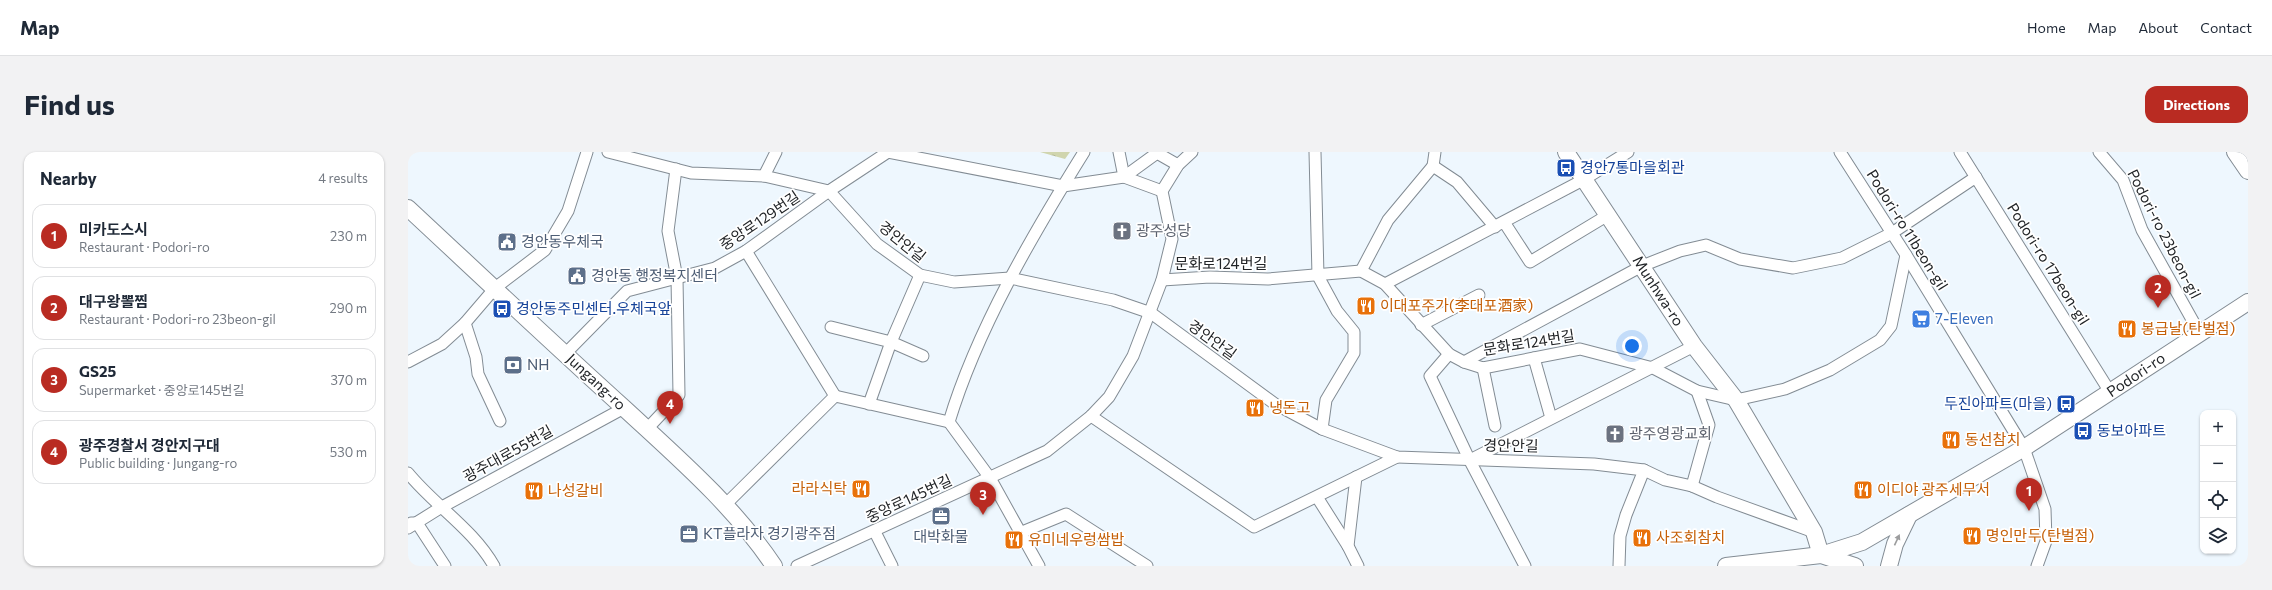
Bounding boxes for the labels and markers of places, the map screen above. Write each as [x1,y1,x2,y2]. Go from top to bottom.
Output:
bus stop icon: 경안7통마을회관 [1555,157,1577,179]
place label: 경안7통마을회관 [1580,158,1685,176]
church icon: 광주성당 [1111,220,1133,242]
place label: 광주성당 [1136,221,1191,239]
public building icon: 경안동우체국 [496,231,518,253]
place label: 경안동우체국 [521,232,604,250]
public building icon: 경안동 행정복지센터 [566,265,588,287]
place label: 경안동 행정복지센터 [591,266,718,284]
pin: 2 [2145,275,2171,308]
restaurant icon: 이대포주가(李대포酒家) [1355,295,1377,317]
place label: 이대포주가(李대포酒家) [1380,296,1533,314]
bus stop icon: 경안동주민센터.우체국앞 [491,298,513,320]
place label: 경안동주민센터.우체국앞 [516,299,672,317]
supermarket icon: 7-Eleven [1910,308,1932,330]
place label: 7-Eleven [1935,309,1994,327]
restaurant icon: 봉급날(탄벌점) [2116,318,2138,340]
place label: 봉급날(탄벌점) [2141,319,2235,337]
bank icon: NH [502,354,524,376]
place label: NH [527,355,550,373]
pin: 4 [657,391,683,424]
bus stop icon: 두진아파트(마을) [2055,393,2077,415]
place label: 두진아파트(마을) [1944,394,2052,412]
restaurant icon: 냉돈고 [1244,397,1266,419]
place label: 냉돈고 [1269,398,1311,416]
bus stop icon: 동보아파트 [2072,420,2094,442]
place label: 동보아파트 [2097,421,2166,439]
church icon: 광주영광교회 [1604,423,1626,445]
place label: 광주영광교회 [1629,424,1712,442]
restaurant icon: 동선참치 [1940,429,1962,451]
place label: 동선참치 [1965,430,2020,448]
restaurant icon: 라라식탁 [850,478,872,500]
pin: 1 [2016,478,2042,511]
place label: 라라식탁 [792,479,847,497]
restaurant icon: 이디야 광주세무서 [1852,479,1874,501]
restaurant icon: 나성갈비 [523,480,545,502]
place label: 이디야 광주세무서 [1877,480,1990,498]
place label: 나성갈비 [548,481,603,499]
pin: 3 [970,482,996,515]
office icon: 대박화물 [930,505,952,527]
office icon: KT플라자 경기광주점 [678,523,700,545]
place label: KT플라자 경기광주점 [703,524,836,542]
restaurant icon: 명인만두(탄벌점) [1961,525,1983,547]
place label: 명인만두(탄벌점) [1986,526,2094,544]
place label: 대박화물 [913,527,969,545]
restaurant icon: 사조회참치 [1631,527,1653,549]
place label: 사조회참치 [1656,528,1725,546]
restaurant icon: 유미네우렁쌈밥 [1003,529,1025,551]
place label: 유미네우렁쌈밥 [1028,530,1125,548]

